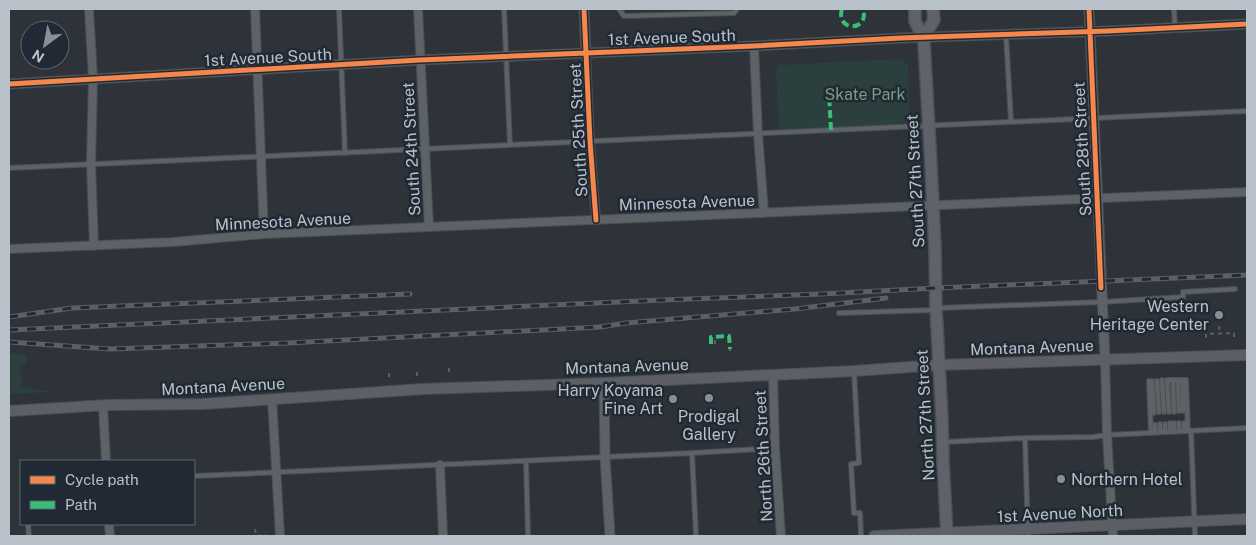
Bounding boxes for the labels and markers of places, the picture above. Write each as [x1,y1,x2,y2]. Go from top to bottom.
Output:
place label: Western Heritage Center [1090,297,1209,334]
marker: Western Heritage Center [1213,309,1225,321]
place label: Harry Koyama Fine Art [558,381,663,418]
marker: Prodigal Gallery [703,392,715,404]
marker: Harry Koyama Fine Art [667,393,679,405]
place label: Prodigal Gallery [678,407,740,444]
place label: Northern Hotel [1071,470,1183,489]
marker: Northern Hotel [1055,473,1067,485]

